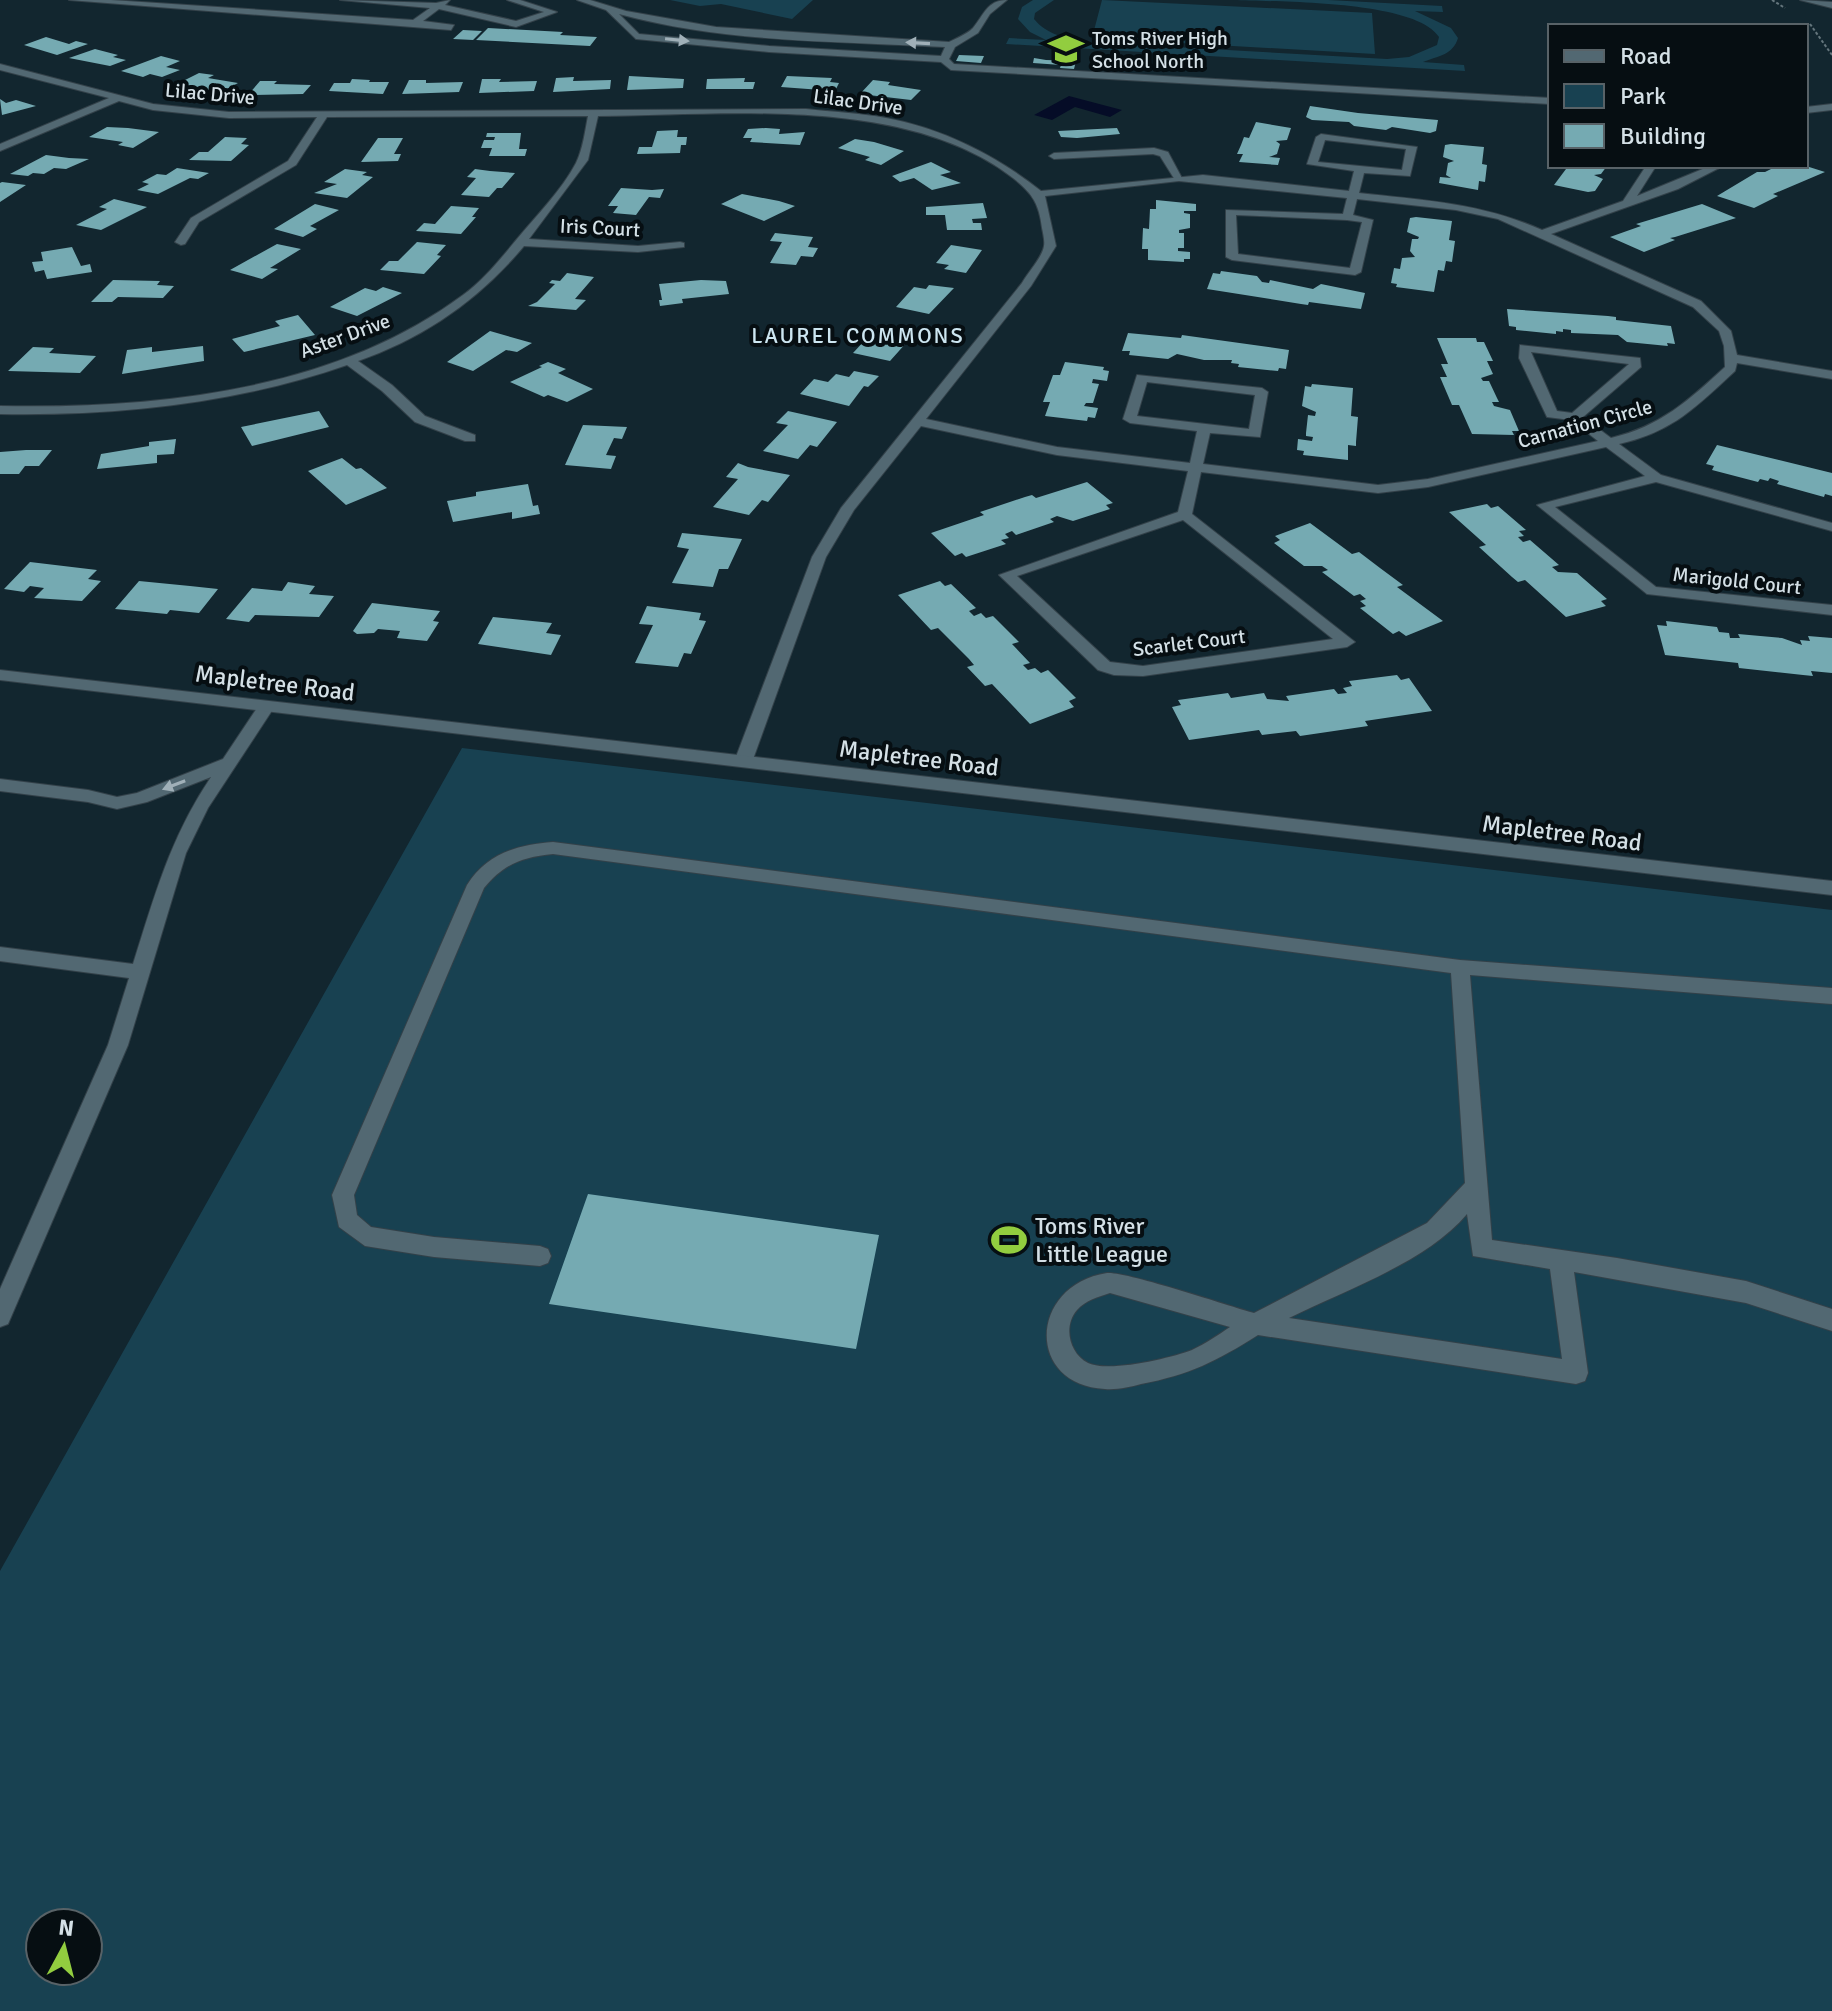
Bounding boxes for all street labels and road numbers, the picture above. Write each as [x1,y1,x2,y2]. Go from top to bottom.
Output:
street label: Lilac Drive [164,78,256,110]
street label: Lilac Drive [812,83,904,121]
street label: Iris Court [559,213,641,243]
street label: Aster Drive [296,308,394,364]
street label: Carnation Circle [1515,394,1655,454]
street label: Marigold Court [1671,562,1803,600]
street label: Scarlet Court [1131,624,1247,662]
street label: Mapletree Road [194,658,356,708]
street label: Mapletree Road [838,733,1000,783]
street label: Mapletree Road [1481,808,1643,858]

